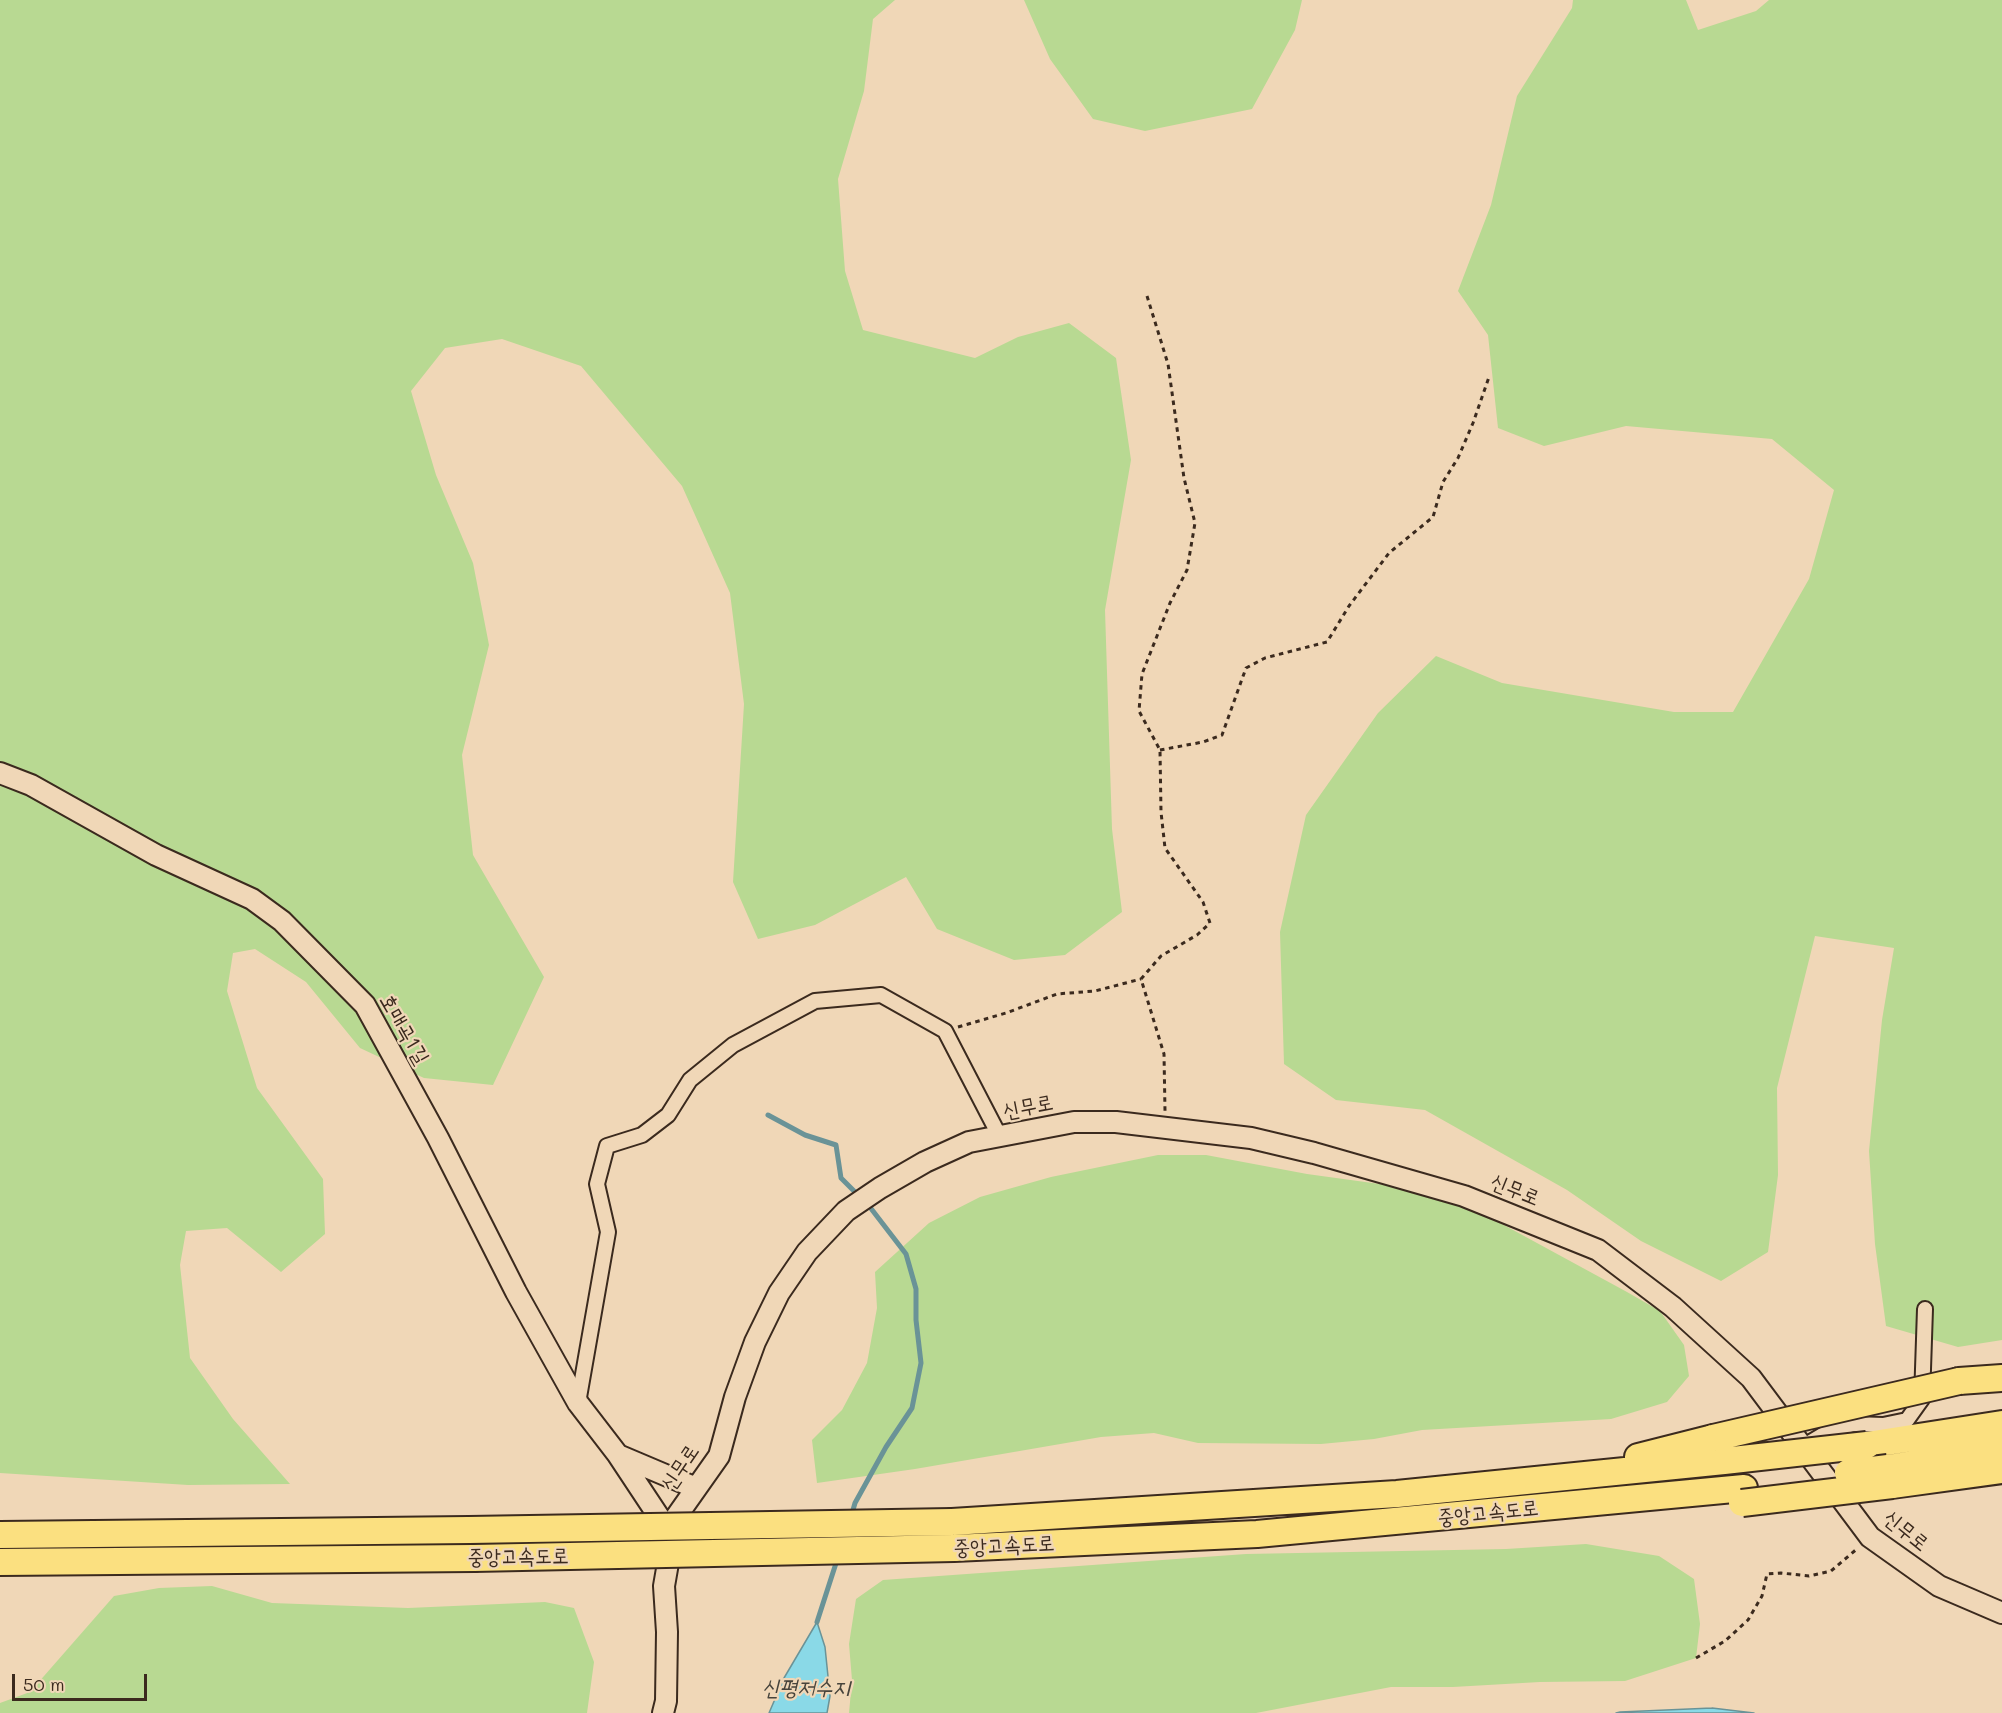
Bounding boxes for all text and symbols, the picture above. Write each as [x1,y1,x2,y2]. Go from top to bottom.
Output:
street label: 호매곡1길 [374,989,434,1069]
street label: 신무로 [1001,1090,1055,1124]
street label: 신무로 [1487,1169,1543,1211]
street label: 신무로 [655,1440,705,1496]
street label: 중앙고속도로 [1436,1495,1540,1531]
street label: 신무로 [1878,1505,1934,1557]
street label: 중앙고속도로 [953,1531,1055,1561]
street label: 중앙고속도로 [467,1544,569,1570]
scale bar [15,1662,150,1700]
text: 50 m [23,1672,65,1696]
water label: 신평저수지 [762,1675,850,1701]

